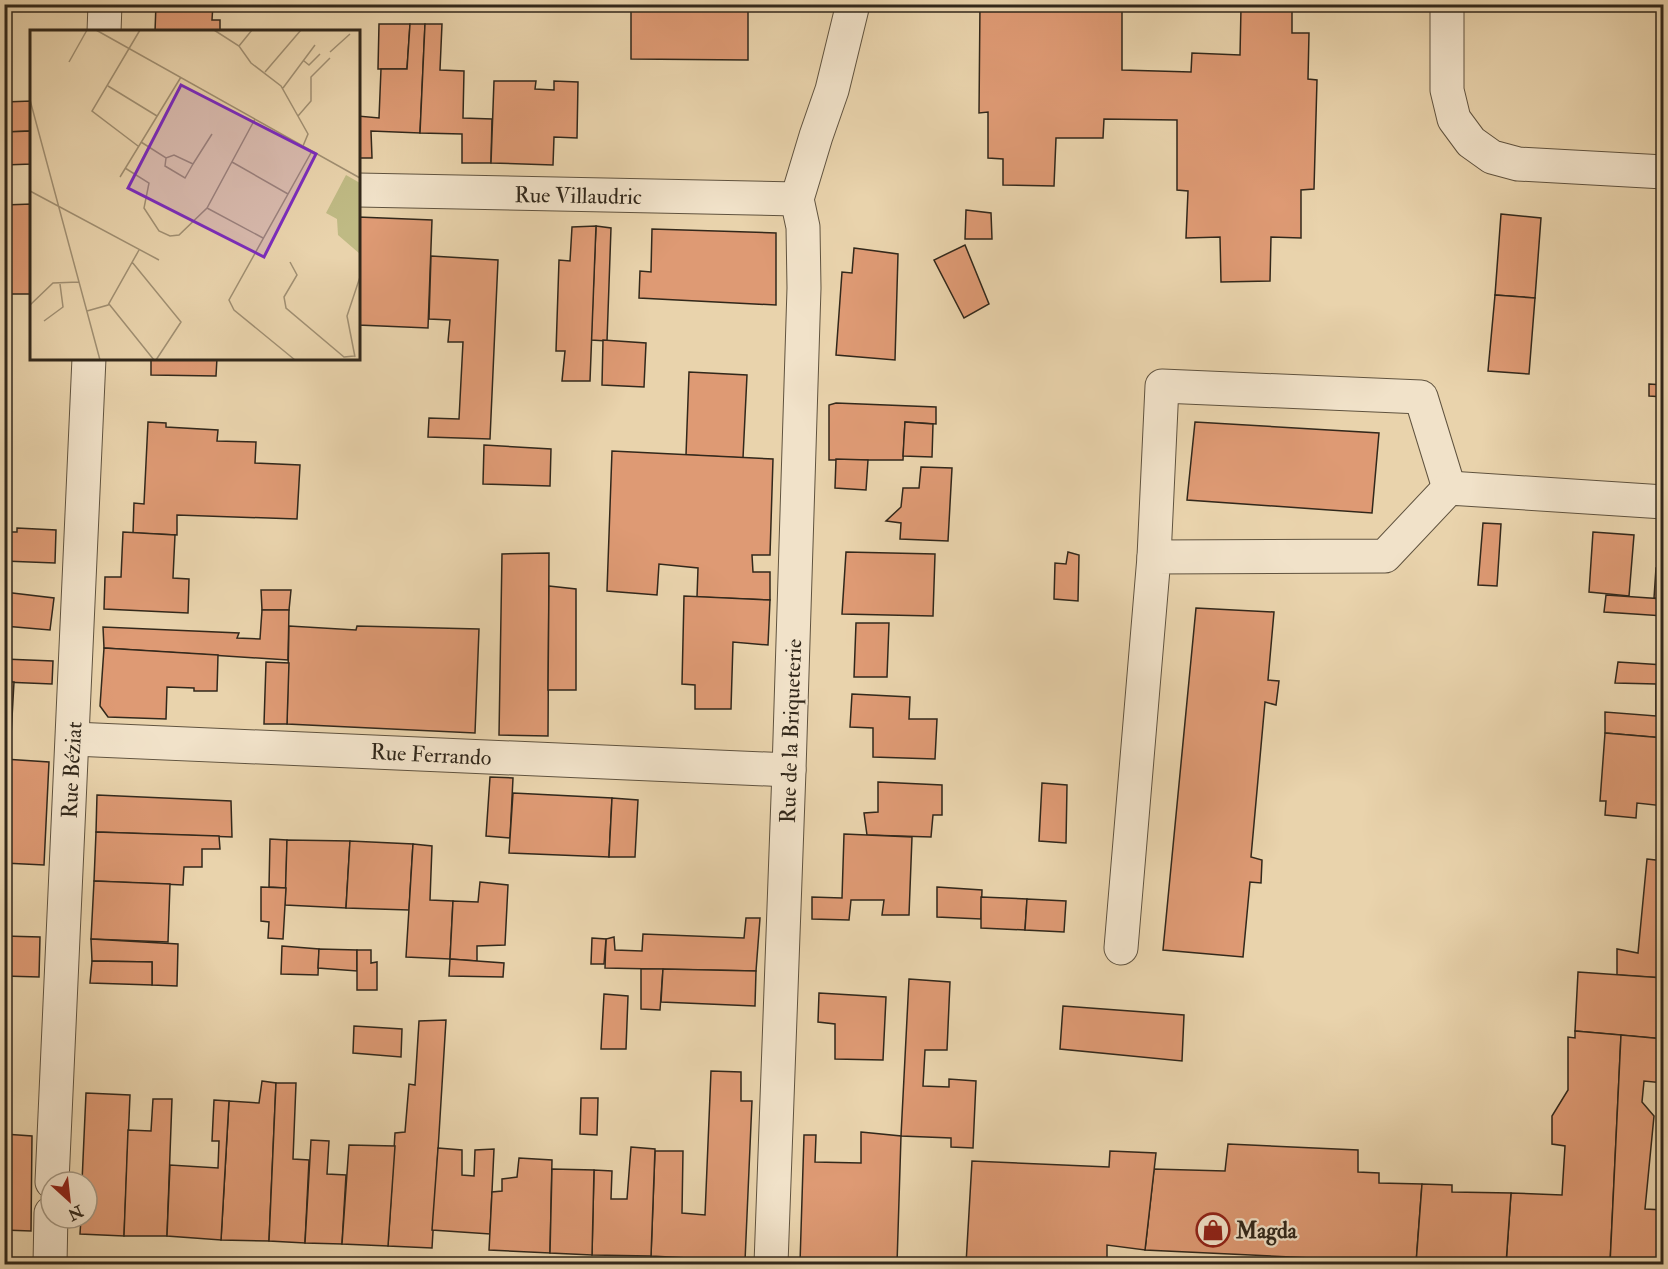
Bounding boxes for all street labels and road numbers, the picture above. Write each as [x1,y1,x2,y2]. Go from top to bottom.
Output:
street label: Rue Villaudric [514,181,642,211]
street label: Rue de la Briqueterie [774,638,808,824]
street label: Rue Béziat [55,721,89,819]
street label: Rue Ferrando [370,738,492,772]

